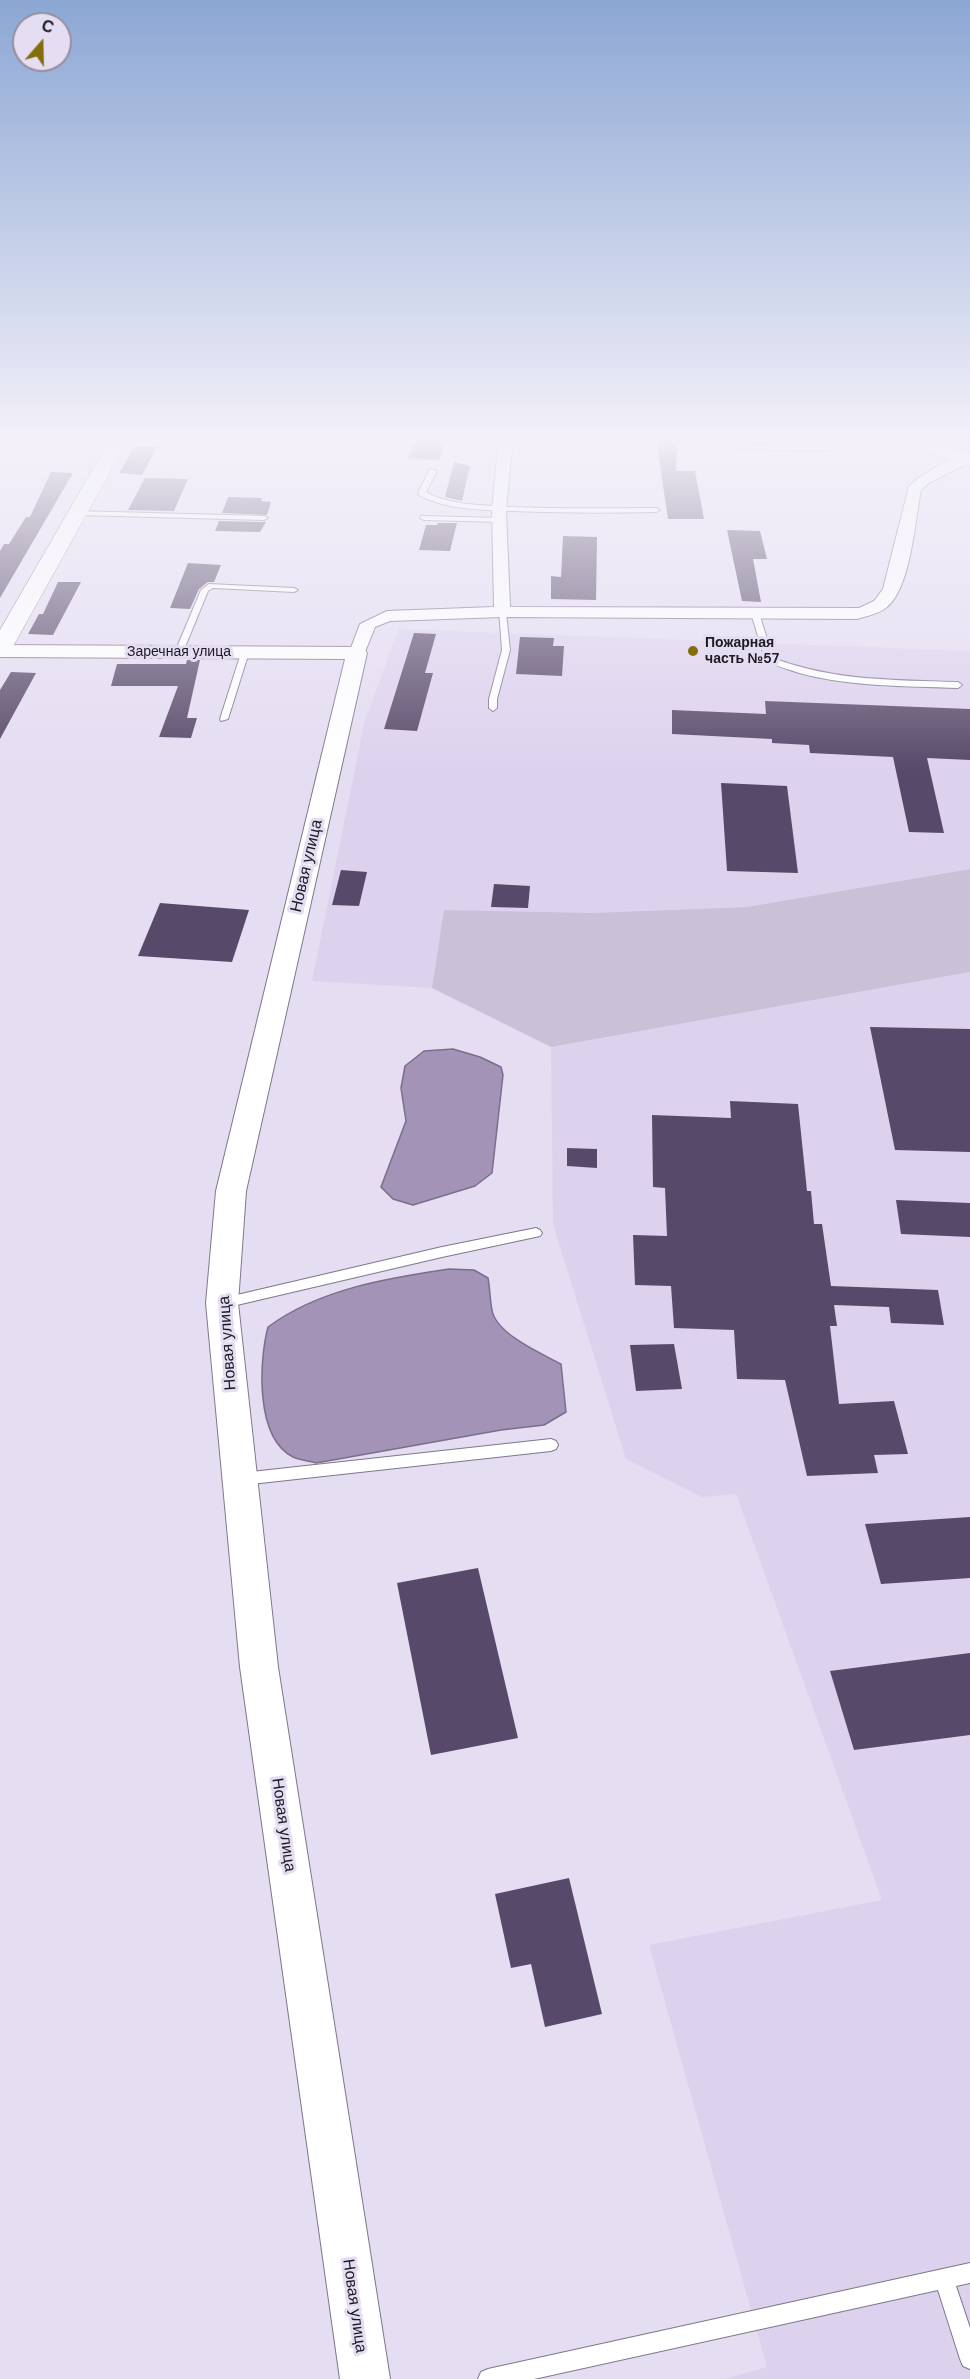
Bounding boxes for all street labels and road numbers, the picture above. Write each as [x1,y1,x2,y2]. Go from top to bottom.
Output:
street label: Заречная улица [127,644,231,660]
street label: Новая улица [287,818,327,914]
street label: Новая улица [215,1295,241,1391]
street label: Новая улица [267,1777,299,1873]
street label: Новая улица [338,2258,370,2354]

